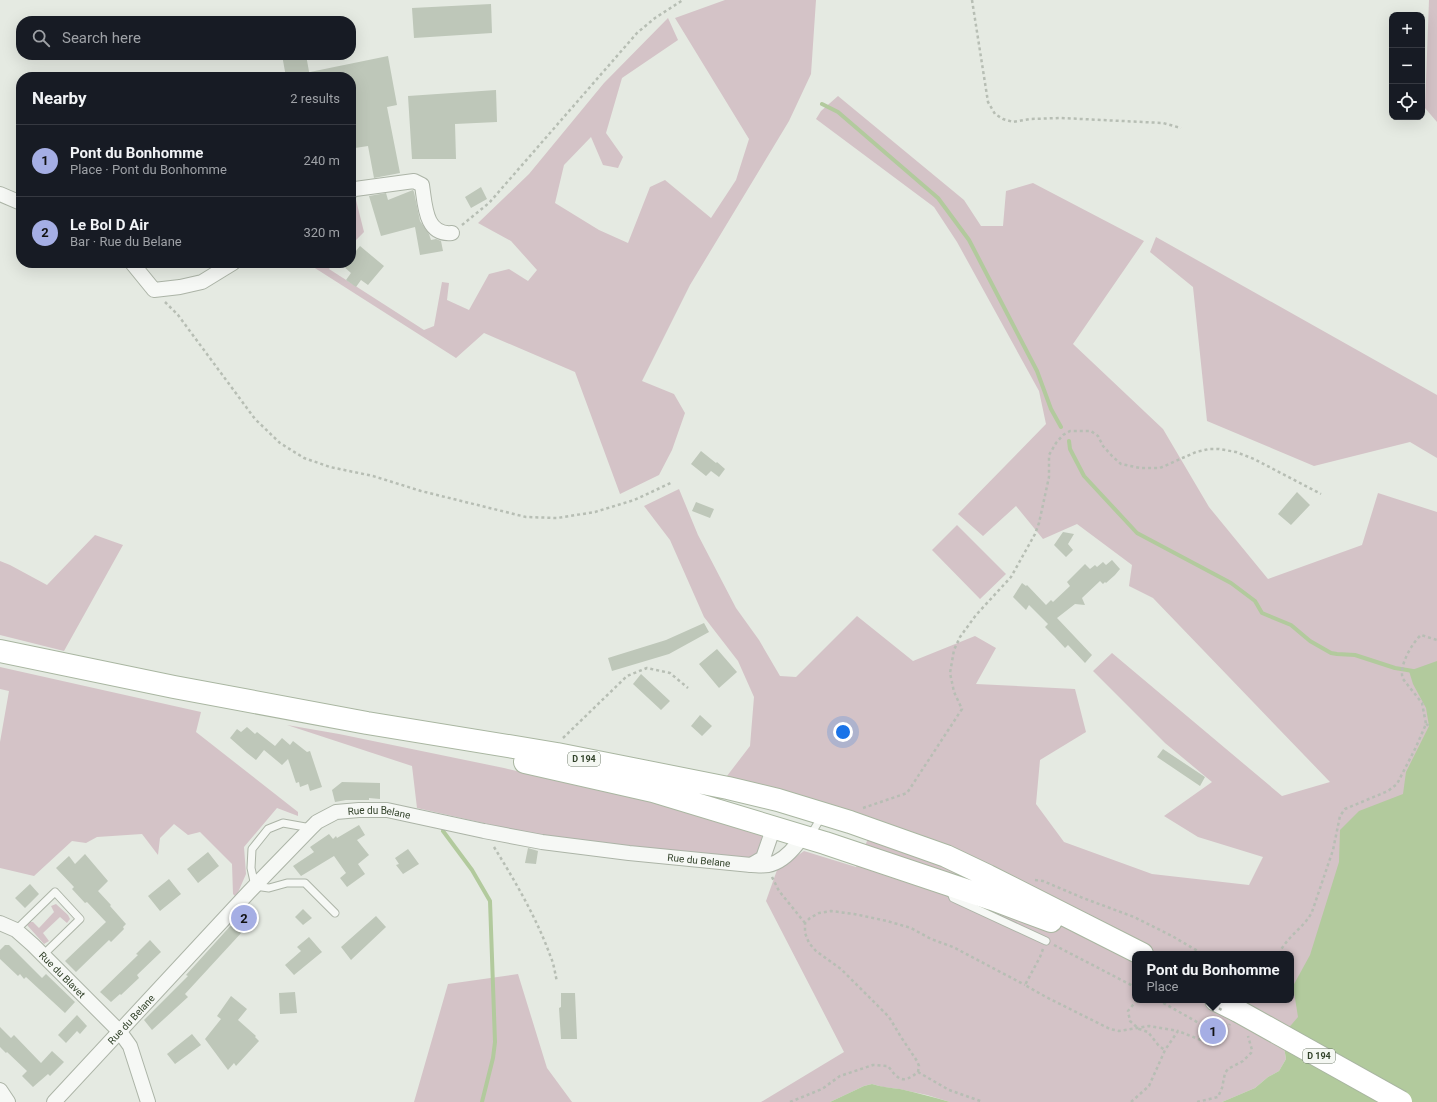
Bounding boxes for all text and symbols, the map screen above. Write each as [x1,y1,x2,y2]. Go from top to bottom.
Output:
map controls [1389,12,1425,120]
button: + [1389,12,1425,48]
search box [16,16,356,60]
icon: search [30,27,52,49]
text: Search here [62,29,141,47]
button: − [1389,48,1425,84]
button: locate [1389,84,1425,120]
text: Nearby [32,88,87,108]
text: 2 results [290,91,340,106]
text: Pont du Bonhomme [70,144,203,162]
text: 1 [41,153,49,168]
text: 240 m [303,153,340,168]
text: Place · Pont du Bonhomme [70,162,227,177]
text: Le Bol D Air [70,216,149,234]
text: 2 [41,225,49,240]
text: 320 m [303,225,340,240]
text: Bar · Rue du Belane [70,234,182,249]
your location [833,722,853,742]
road number: D 194 [568,752,600,766]
street label: Rue du Belane [347,804,412,820]
street label: Rue du Belane [667,851,731,868]
pin: 2 [231,903,257,933]
street label: Rue du Blavet [37,949,88,1000]
popup [1132,951,1294,1003]
text: Pont du Bonhomme [1146,961,1280,979]
text: Place [1146,979,1179,994]
street label: Rue du Belane [105,992,156,1046]
pin: 1 [1200,1016,1226,1046]
road number: D 194 [1303,1049,1335,1063]

